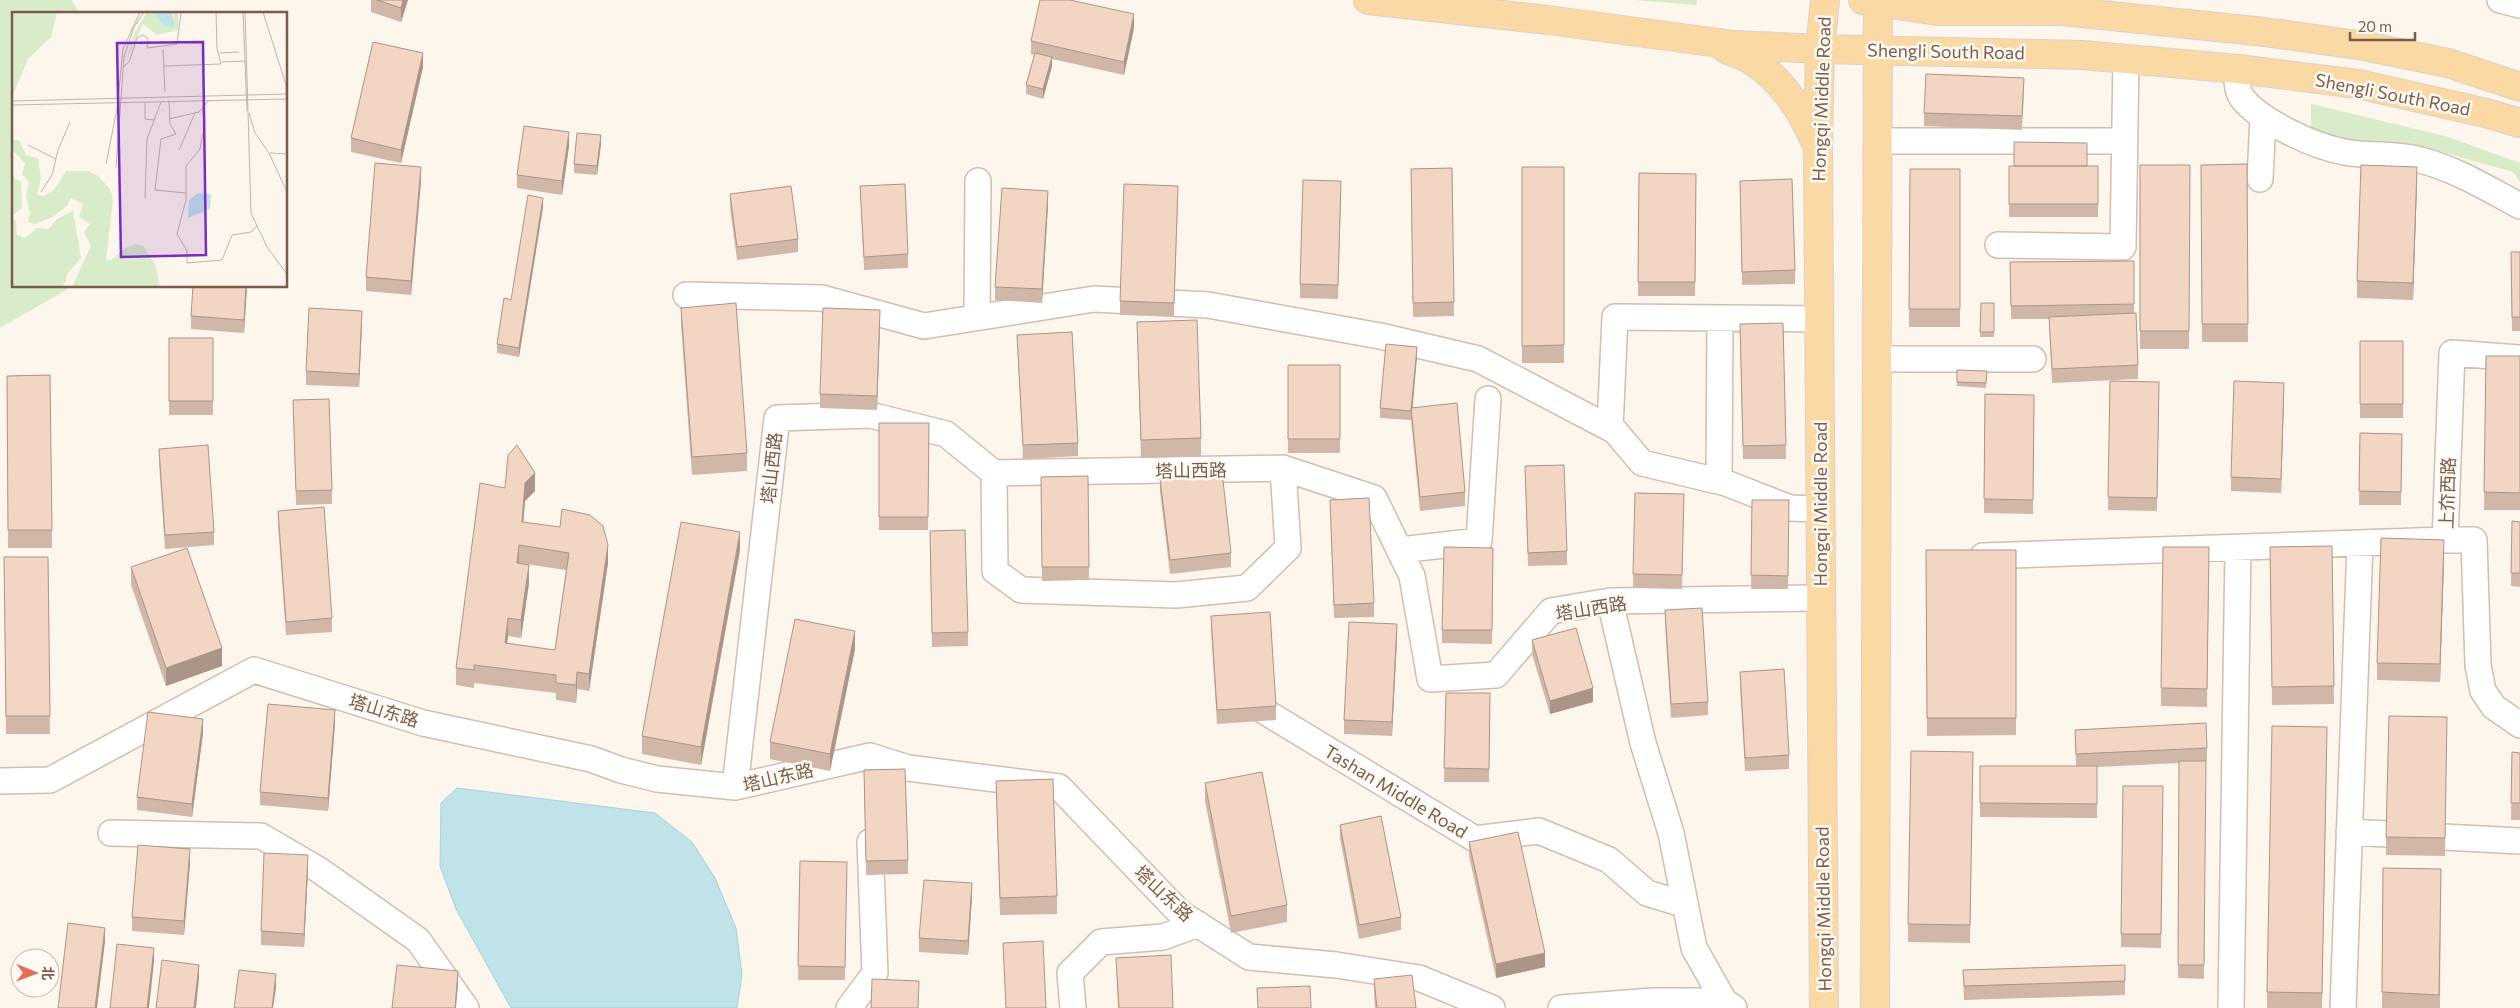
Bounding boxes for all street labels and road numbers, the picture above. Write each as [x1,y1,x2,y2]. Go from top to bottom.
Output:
street label: Hongqi Middle Road [1807,16,1835,182]
street label: Shengli South Road [1867,39,2025,63]
street label: Shengli South Road [2314,68,2472,120]
street label: Hongqi Middle Road [1809,422,1831,586]
street label: 塔山西路 [756,431,786,505]
street label: 上夼西路 [2435,457,2459,529]
street label: 塔山西路 [1155,458,1227,482]
street label: 塔山西路 [1554,592,1628,624]
street label: 塔山东路 [346,689,422,731]
street label: Tashan Middle Road [1320,740,1472,842]
street label: 塔山东路 [740,758,816,796]
street label: Hongqi Middle Road [1811,826,1835,992]
street label: 塔山东路 [1130,860,1198,926]

